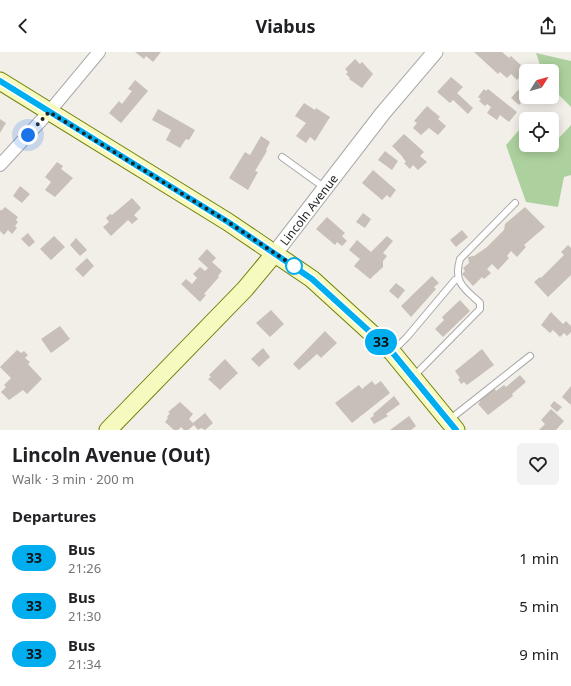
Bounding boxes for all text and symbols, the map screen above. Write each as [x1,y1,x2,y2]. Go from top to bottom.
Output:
text: Viabus [256,14,315,38]
icon: back [12,15,34,37]
icon: share [537,15,559,37]
north arrow [519,64,559,104]
map controls [519,64,559,152]
button: locate [519,112,559,152]
your location [18,125,38,145]
street label: Lincoln Avenue [276,170,342,249]
unlabelled marker [285,257,303,275]
line badge: 33 [363,329,399,355]
text: 33 [373,332,389,351]
text: Lincoln Avenue (Out) [12,442,210,468]
button: heart [517,443,559,485]
text: Walk · 3 min · 200 m [12,470,134,488]
text: Departures [12,506,96,526]
text: Bus [68,539,95,559]
text: 33 [26,548,42,567]
text: 1 min [519,548,559,568]
text: 21:26 [68,559,101,577]
text: Bus [68,587,95,607]
text: 33 [26,596,42,615]
text: 5 min [519,596,559,616]
text: 21:30 [68,607,101,625]
text: Bus [68,635,95,655]
text: 33 [26,644,42,663]
text: 9 min [519,644,559,664]
text: 21:34 [68,655,101,673]

